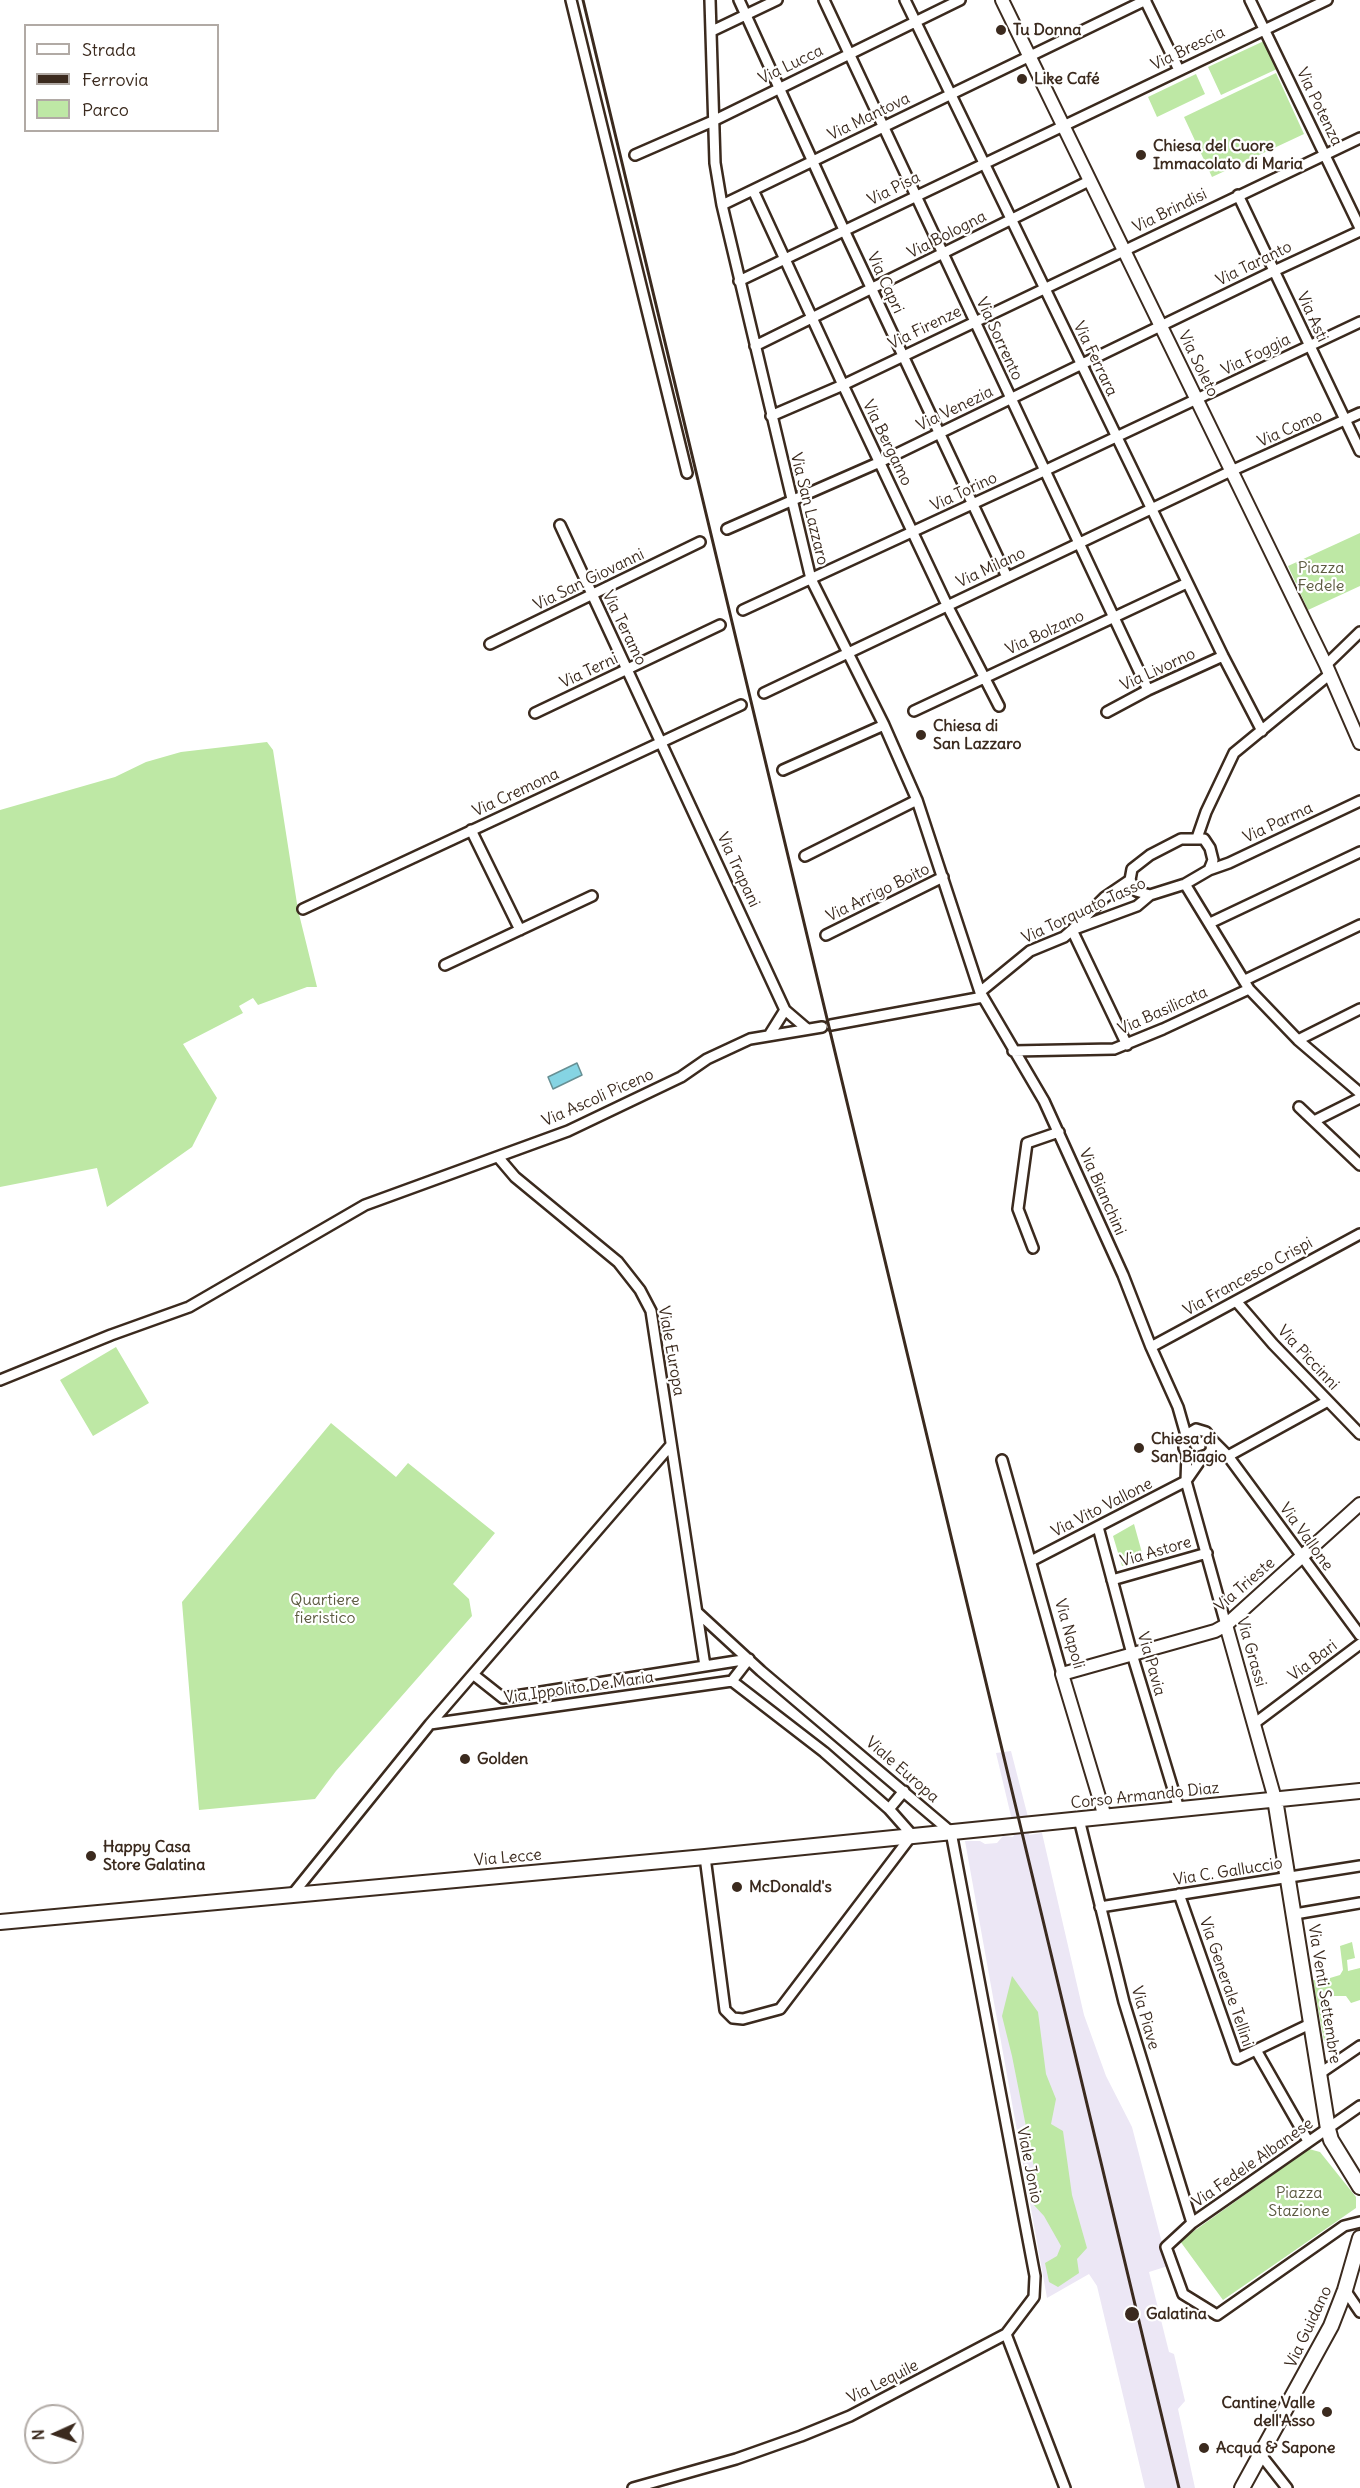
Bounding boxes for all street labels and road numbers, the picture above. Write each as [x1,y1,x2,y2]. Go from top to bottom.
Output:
street label: Via Brescia [1148,23,1228,75]
street label: Via Lucca [756,41,826,89]
street label: Via Potenza [1292,65,1346,149]
street label: Via Mantova [825,89,913,145]
street label: Via Pisa [865,168,923,210]
street label: Via Brindisi [1130,185,1210,237]
street label: Via Bologna [904,207,990,263]
street label: Via Taranto [1213,237,1295,291]
street label: Via Capri [863,249,907,317]
street label: Via Asti [1292,289,1332,345]
street label: Via Sorrento [971,295,1027,383]
street label: Via Firenze [885,302,965,354]
street label: Via Ferrara [1069,318,1121,400]
street label: Via Soleto [1174,328,1222,400]
street label: Via Foggia [1218,330,1294,380]
street label: Via Venezia [914,382,996,436]
street label: Via Bergamo [858,397,916,489]
street label: Via Como [1255,406,1325,452]
street label: Via San Lazzaro [786,451,832,567]
street label: Via Torino [928,468,1000,516]
street label: Via Milano [953,544,1029,592]
street label: Via San Giovanni [531,545,647,615]
street label: Via Teramo [598,587,650,669]
street label: Via Bolzano [1003,606,1087,660]
street label: Via Livorno [1118,644,1198,696]
street label: Via Terni [557,649,621,693]
street label: Via Cremona [470,765,562,821]
street label: Via Parma [1240,799,1316,847]
street label: Via Trapani [712,830,764,910]
street label: Via Arrigo Boito [823,860,933,926]
street label: Via Torquato Tasso [1019,874,1149,948]
street label: Via Basilicata [1115,983,1211,1039]
street label: Via Ascoli Piceno [539,1065,657,1131]
street label: Via Bianchini [1074,1146,1130,1238]
street label: Via Francesco Crispi [1180,1234,1316,1320]
street label: Viale Europa [654,1305,688,1397]
street label: Via Piccinni [1273,1322,1343,1394]
street label: Via Vito Vallone [1048,1474,1156,1542]
street label: Via Vallone [1275,1499,1337,1575]
street label: Via Astore [1118,1533,1194,1571]
street label: Via Trieste [1211,1554,1279,1616]
street label: Via Napoli [1050,1597,1088,1671]
street label: Via Grassi [1232,1615,1270,1689]
street label: Via Pavia [1133,1630,1169,1698]
street label: Via Bari [1285,1636,1341,1686]
street label: Via Ippolito De Maria [503,1668,655,1708]
street label: Viale Europa [861,1733,943,1807]
street label: Corso Armando Diaz [1070,1779,1220,1813]
street label: Via Lecce [473,1845,543,1871]
street label: Via C. Galluccio [1172,1854,1284,1890]
street label: Via Generale Tellini [1195,1915,1257,2049]
street label: Via Venti Settembre [1304,1923,1344,2065]
street label: Via Piave [1127,1984,1163,2052]
street label: Via Fedele Albanese [1189,2114,1317,2212]
street label: Viale Jonio [1012,2125,1046,2205]
street label: Via Guidano [1282,2283,1336,2371]
street label: Via Lequile [844,2356,922,2408]

